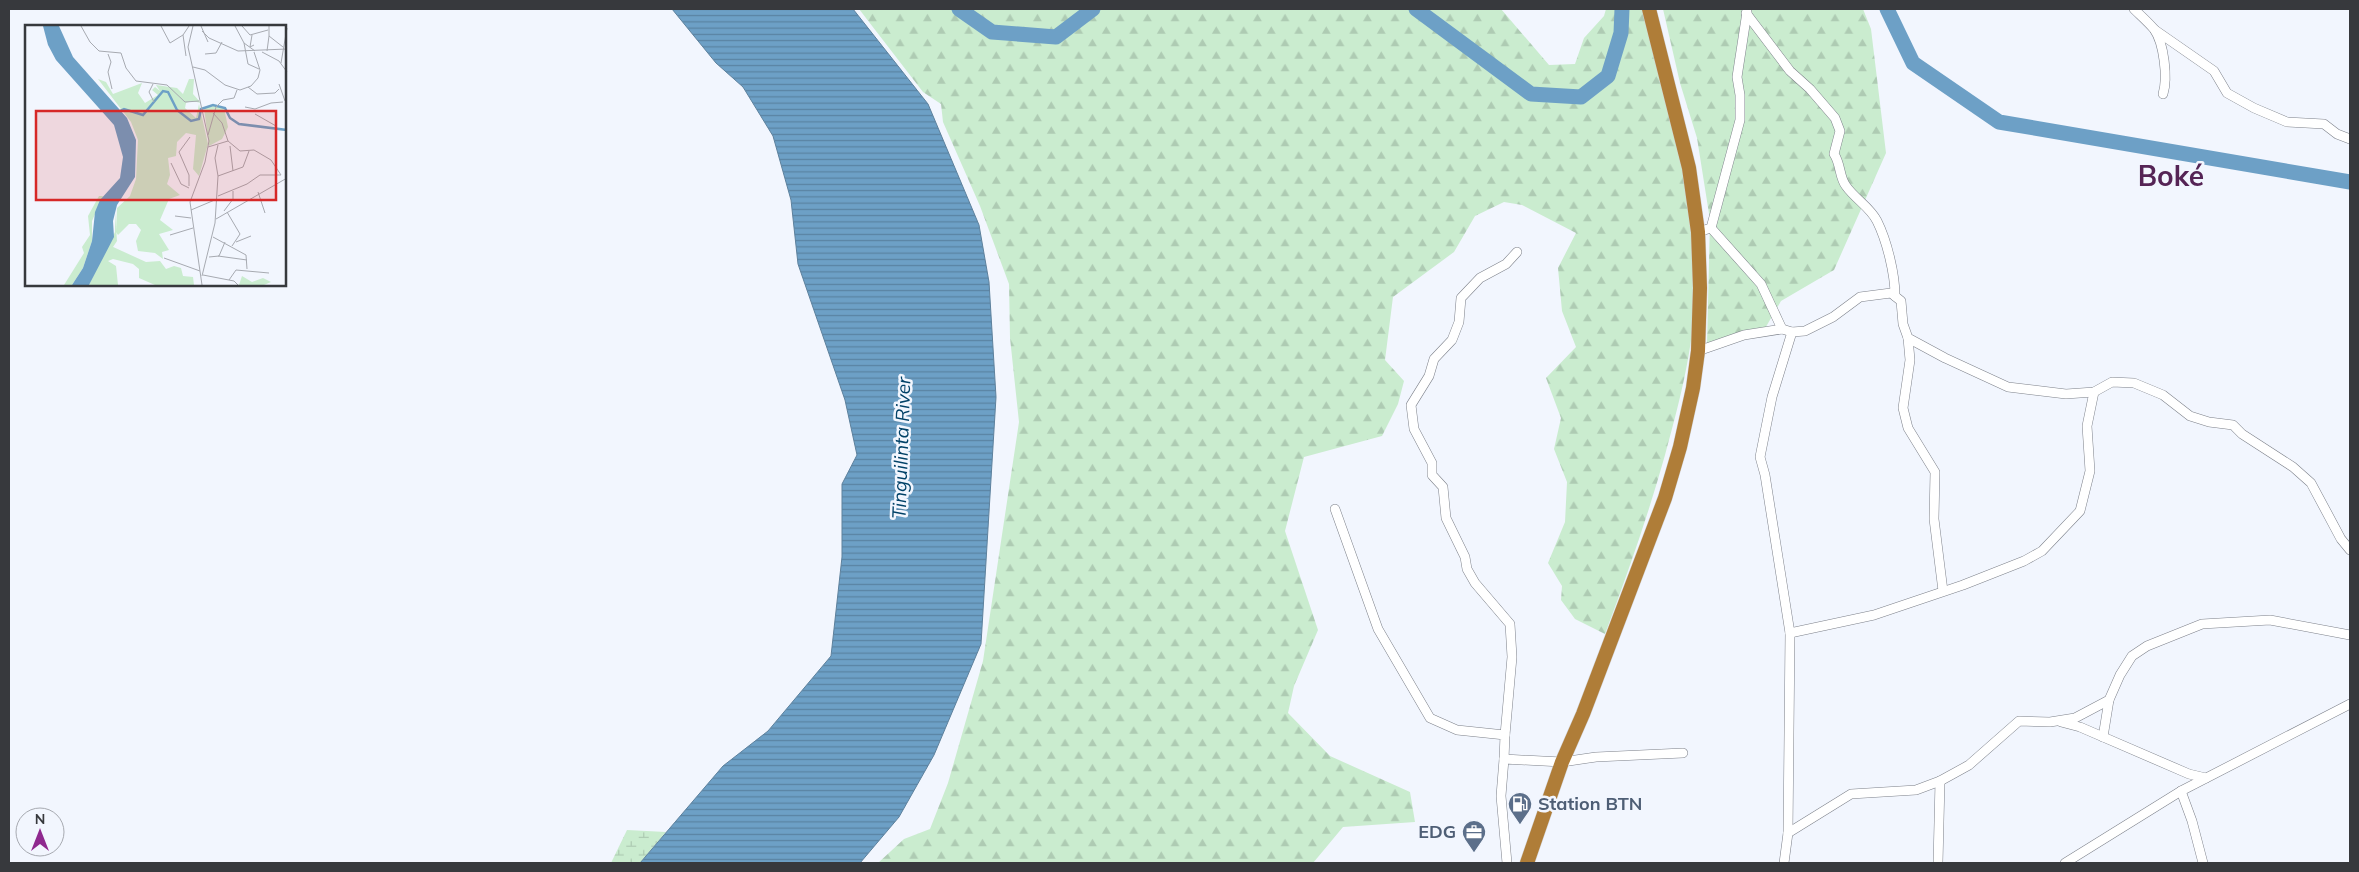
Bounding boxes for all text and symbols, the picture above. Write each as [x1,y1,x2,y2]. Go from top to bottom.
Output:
inset map [25,25,286,286]
district label: Boké [2138,158,2204,193]
water label: Tinguilinta River [887,375,916,519]
fuel station icon: Station BTN [1507,791,1533,825]
place label: Station BTN [1538,792,1642,815]
north arrow [15,807,65,857]
text: N [35,810,45,828]
office icon: EDG [1461,819,1487,853]
place label: EDG [1418,820,1456,843]

